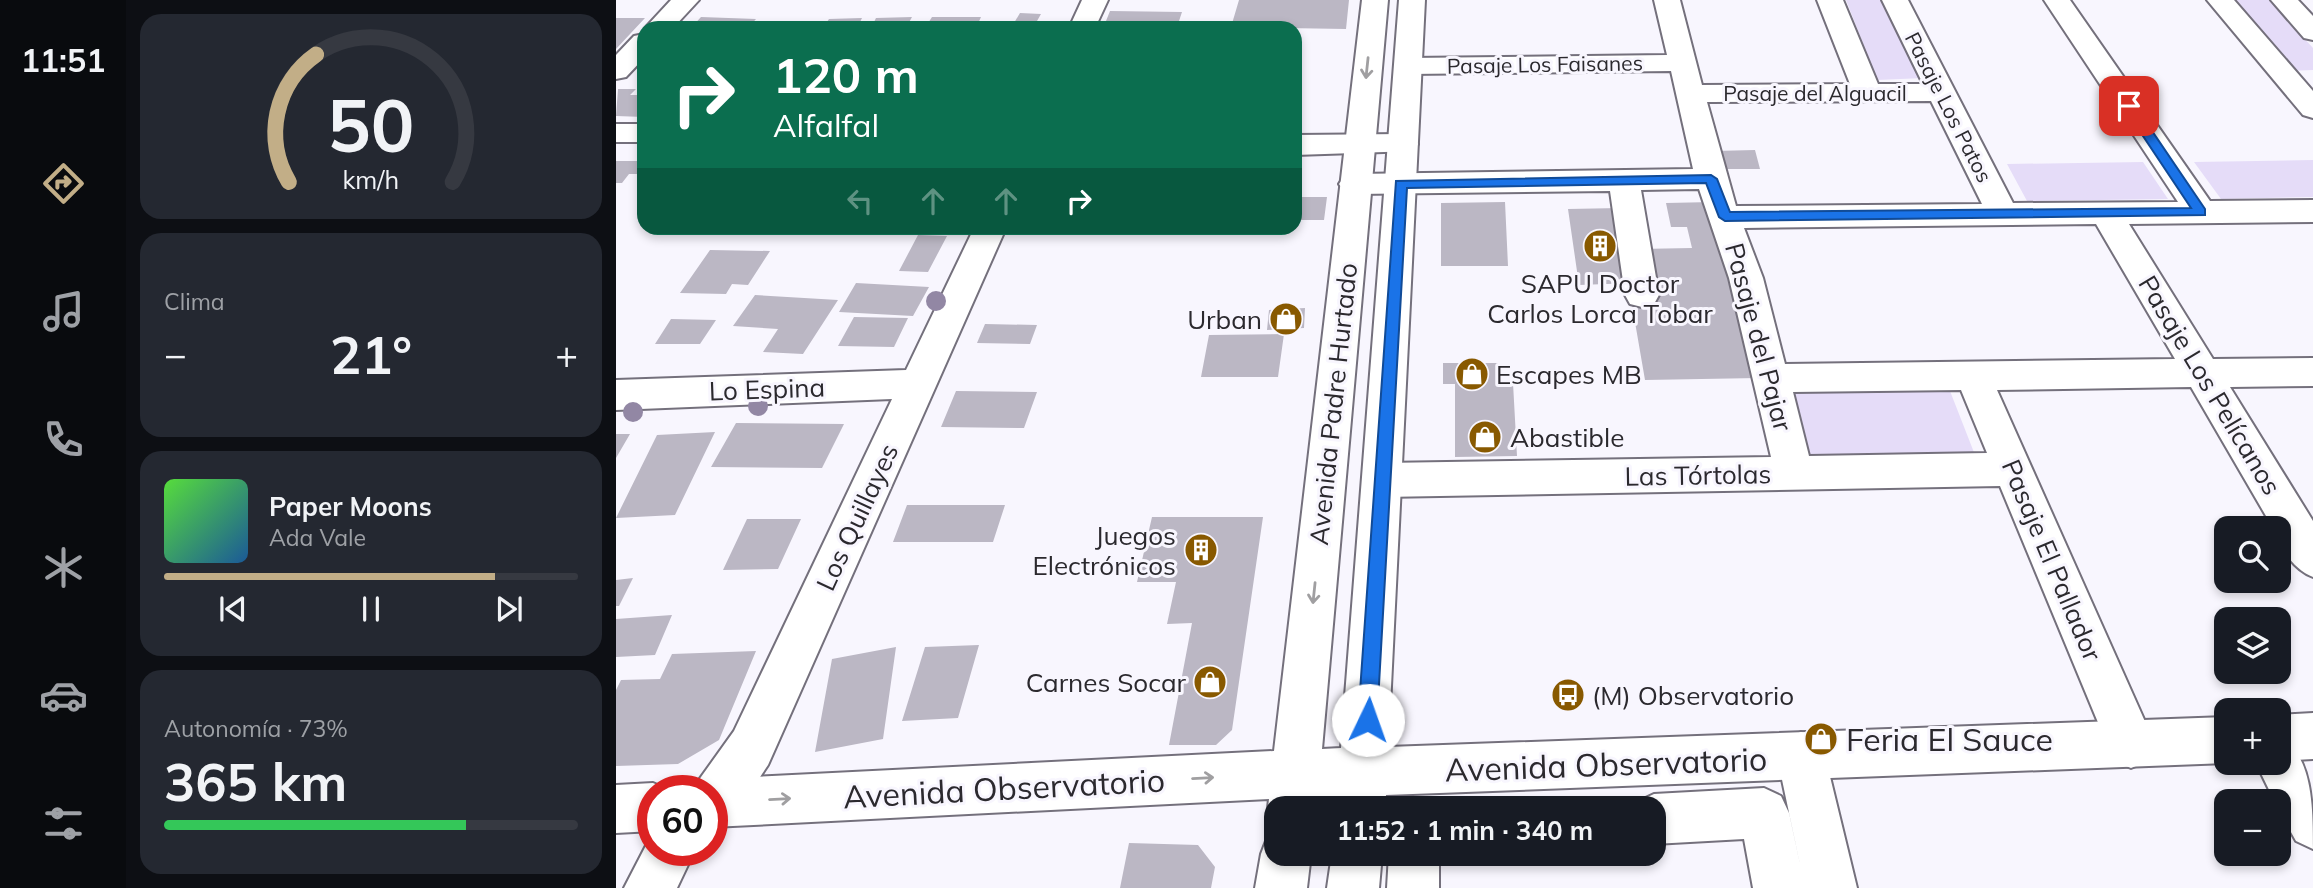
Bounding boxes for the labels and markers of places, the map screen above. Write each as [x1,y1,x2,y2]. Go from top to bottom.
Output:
pin [2099,76,2159,136]
building icon: SAPU Doctor Carlos Lorca Tobar [1581,227,1619,265]
place label: SAPU Doctor Carlos Lorca Tobar [1487,267,1713,330]
shop icon: Urban [1267,300,1305,338]
place label: Urban [1187,303,1262,336]
shop icon: Escapes MB [1453,355,1491,393]
place label: Escapes MB [1496,358,1642,391]
shop icon: Abastible [1466,418,1504,456]
place label: Abastible [1510,421,1624,454]
place label: Juegos Electrónicos [1033,519,1176,582]
building icon: Juegos Electrónicos [1182,531,1220,569]
shop icon: Carnes Socar [1191,663,1229,701]
place label: Carnes Socar [1026,666,1187,699]
bus stop icon: (M) Observatorio [1549,676,1587,714]
place label: (M) Observatorio [1592,679,1794,712]
place label: Feria El Sauce [1846,719,2053,759]
shop icon: Feria El Sauce [1802,720,1840,758]

